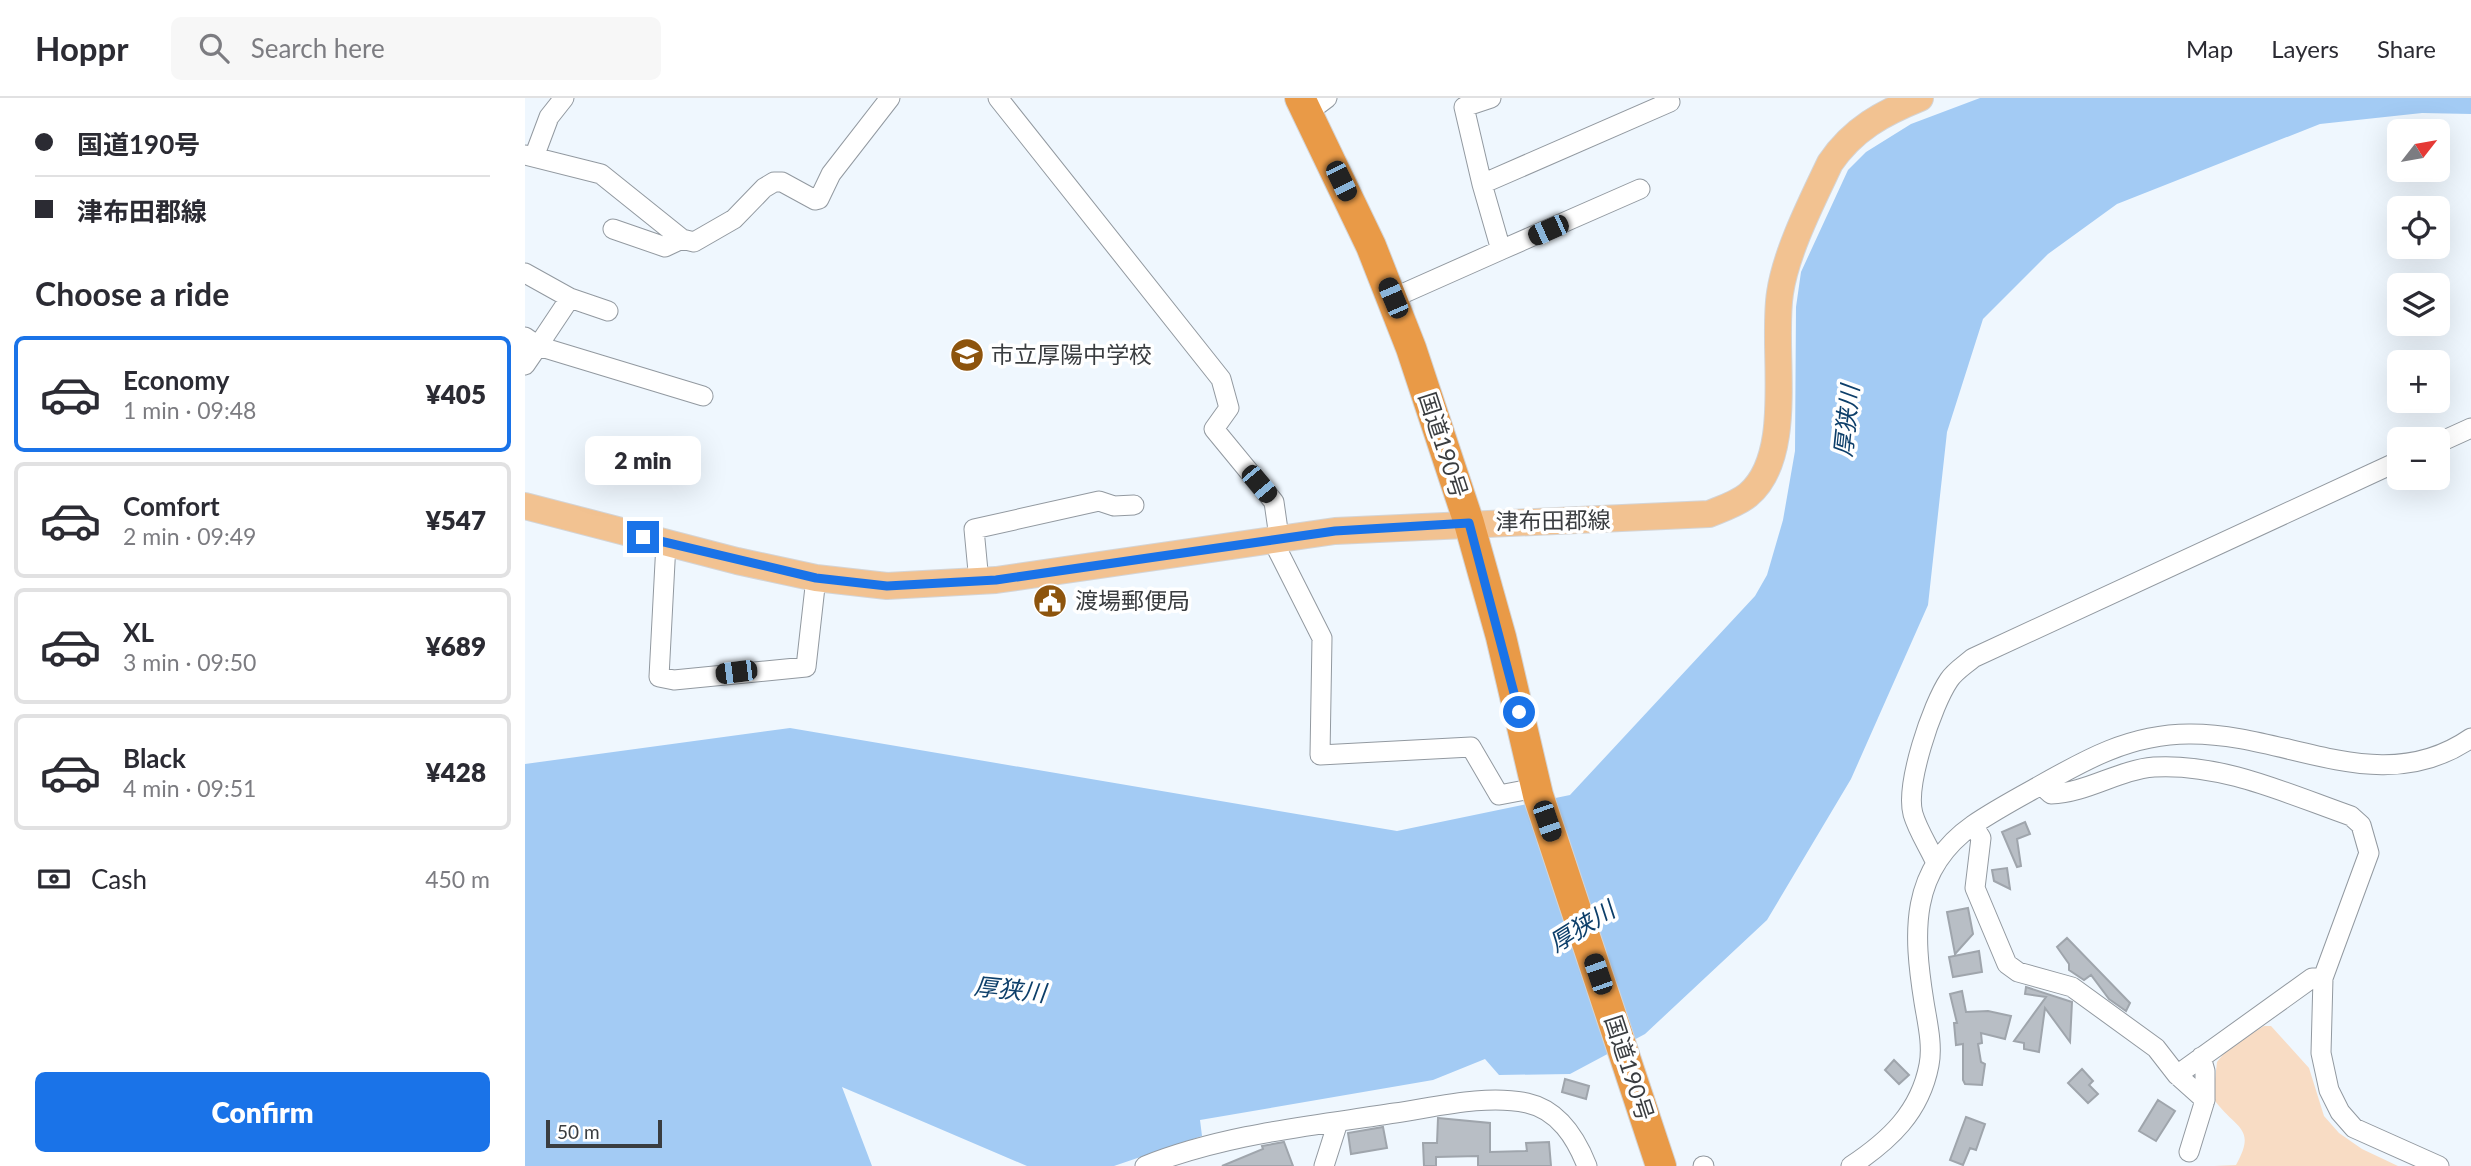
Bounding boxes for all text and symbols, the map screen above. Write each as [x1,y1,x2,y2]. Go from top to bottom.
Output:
search box [171,17,661,80]
text: Hoppr [35,28,129,68]
icon: search [195,29,233,67]
text: Search here [251,32,385,64]
text: Map [2186,34,2233,63]
text: Layers [2271,34,2339,63]
text: Share [2377,34,2436,63]
north arrow [2387,119,2450,182]
map controls [2387,119,2450,490]
text: 国道190号 [77,128,200,160]
car [1323,158,1360,204]
text: 津布田郡線 [77,195,207,227]
button: locate [2387,196,2450,259]
car [1525,212,1572,248]
button: layers [2387,273,2450,336]
text: Choose a ride [35,274,229,313]
car [1376,275,1411,321]
school or university icon: 市立厚陽中学校 [948,336,986,374]
place label: 市立厚陽中学校 [991,340,1152,368]
button: + [2387,350,2450,413]
icon: car [39,363,102,426]
text: Economy [123,364,229,396]
text: ¥405 [426,378,486,410]
water label: 厚狭川 [1827,381,1864,458]
street label: 国道190号 [1414,389,1474,501]
text: 1 min · 09:48 [123,396,256,424]
button: − [2387,427,2450,490]
callout: 2 min [585,436,701,484]
text: 2 min [614,446,672,474]
car [1238,461,1281,507]
icon: car [39,489,102,552]
text: Comfort [123,490,220,522]
text: ¥547 [426,504,486,536]
street label: 津布田郡線 [1495,505,1611,535]
route end [627,521,659,553]
text: 2 min · 09:49 [123,522,256,550]
public building icon: 渡場郵便局 [1031,582,1069,620]
place label: 渡場郵便局 [1075,586,1190,614]
icon: car [39,615,102,678]
text: XL [123,616,154,648]
text: ¥689 [426,630,486,662]
text: 3 min · 09:50 [123,648,256,676]
car [714,659,759,685]
route start [1503,696,1535,728]
icon: car [39,741,102,804]
text: Black [123,742,186,774]
text: ¥428 [426,756,486,788]
text: 4 min · 09:51 [123,774,256,802]
car [1531,798,1564,844]
icon: cash [35,860,73,898]
text: Cash [91,863,147,895]
text: 450 m [425,865,490,893]
water label: 厚狭川 [1543,893,1622,957]
car [1582,951,1615,997]
water label: 厚狭川 [973,970,1050,1007]
street label: 国道190号 [1600,1012,1660,1124]
button: Confirm [35,1072,490,1152]
scale bar [546,1117,661,1149]
text: 50 m [557,1120,600,1143]

